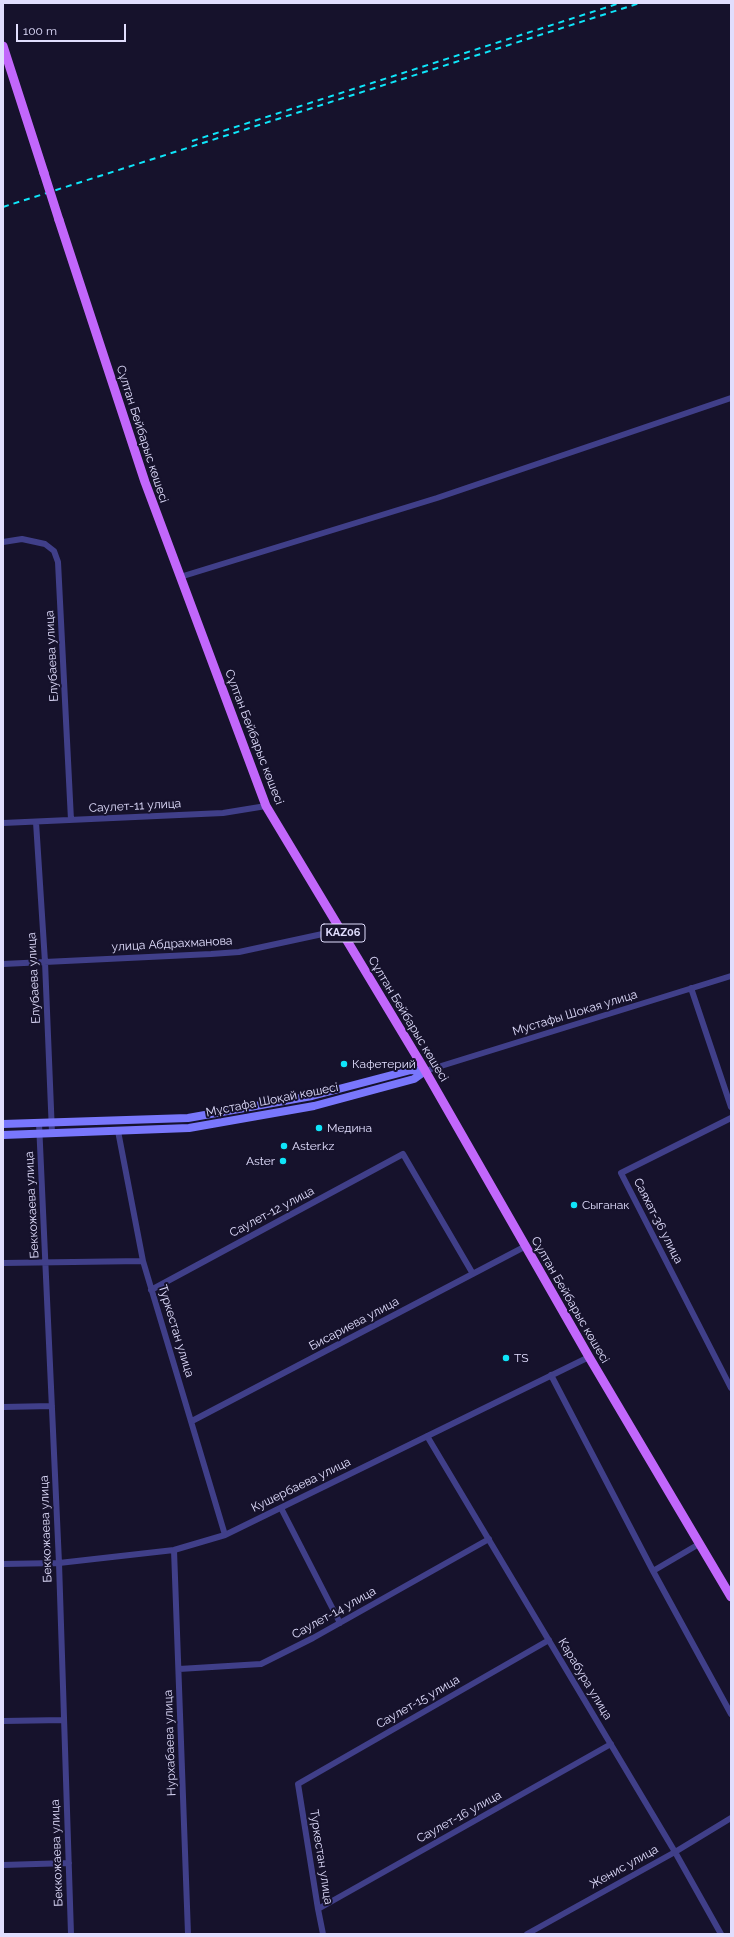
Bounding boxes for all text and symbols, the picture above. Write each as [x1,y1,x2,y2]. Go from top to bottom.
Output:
scale bar [18,16,128,42]
text: 100 m [23,24,57,38]
street label: Сұлтан Бейбарыс көшесі [113,363,171,505]
street label: Елубаева улица [42,610,62,702]
street label: Сұлтан Бейбарыс көшесі [222,667,286,807]
street label: Саулет-11 улица [88,796,182,816]
road number: KAZ06 [321,924,365,942]
street label: Елубаева улица [24,932,44,1024]
street label: улица Абдрахманова [111,934,233,954]
street label: Сұлтан Бейбарыс көшесі [365,954,451,1084]
street label: Мустафы Шокая улица [511,987,639,1039]
place label: Кафетерий [352,1057,416,1071]
marker: Кафетерий [339,1059,349,1069]
street label: Мұстафа Шоқай көшесі [205,1080,339,1120]
place label: Медина [327,1121,372,1135]
marker: Медина [314,1123,324,1133]
place label: Aster.kz [292,1139,334,1153]
marker: Aster.kz [279,1141,289,1151]
street label: Беккожаева улица [22,1151,42,1259]
place label: Aster [246,1154,275,1168]
marker: Aster [278,1156,288,1166]
street label: Саяхат-36 улица [630,1176,686,1266]
street label: Саулет-12 улица [227,1184,317,1240]
place label: Сыганак [582,1198,630,1212]
marker: Сыганак [569,1200,579,1210]
street label: Сұлтан Бейбарыс көшесі [528,1234,612,1366]
street label: Туркестан улица [155,1283,197,1379]
street label: Бисариева улица [307,1294,401,1354]
place label: TS [514,1351,529,1365]
marker: TS [501,1353,511,1363]
street label: Кушербаева улица [249,1455,353,1515]
street label: Беккожаева улица [37,1475,55,1583]
street label: Саулет-14 улица [289,1584,379,1642]
street label: Карабура улица [555,1636,615,1722]
street label: Саулет-15 улица [374,1672,462,1732]
street label: Нурхабаева улица [161,1690,179,1796]
street label: Саулет-16 улица [414,1788,504,1846]
street label: Беккожаева улица [48,1799,66,1907]
street label: Туркестан улица [306,1808,336,1906]
street label: Женис улица [587,1842,661,1892]

